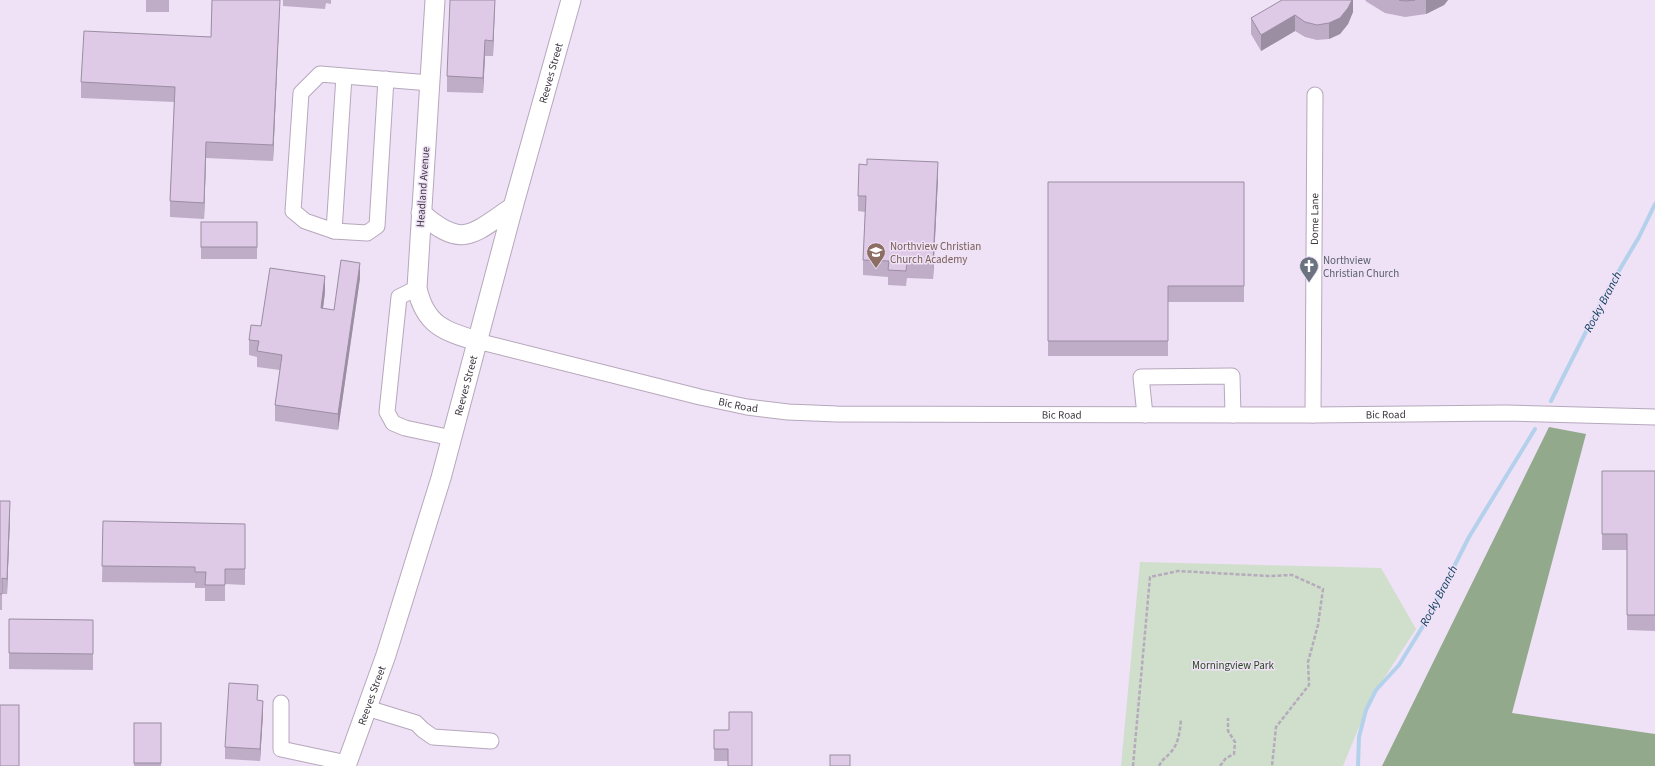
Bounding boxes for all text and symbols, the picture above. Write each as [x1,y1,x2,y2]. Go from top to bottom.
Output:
street label: Reeves Street [535,41,566,105]
street label: Headland Avenue [413,146,433,228]
street label: Dome Lane [1307,192,1322,245]
place label: Northview Christian Church Academy [890,239,981,267]
school or university icon: Northview Christian Church Academy [865,241,887,269]
place label: Northview Christian Church [1323,253,1399,281]
church icon: Northview Christian Church [1298,255,1320,283]
water label: Rocky Branch [1580,269,1626,335]
street label: Reeves Street [450,353,481,417]
street label: Bic Road [717,394,759,416]
street label: Bic Road [1042,407,1082,422]
street label: Bic Road [1366,407,1406,422]
water label: Rocky Branch [1416,563,1462,629]
park label: Morningview Park [1192,658,1275,673]
street label: Reeves Street [354,663,389,727]

